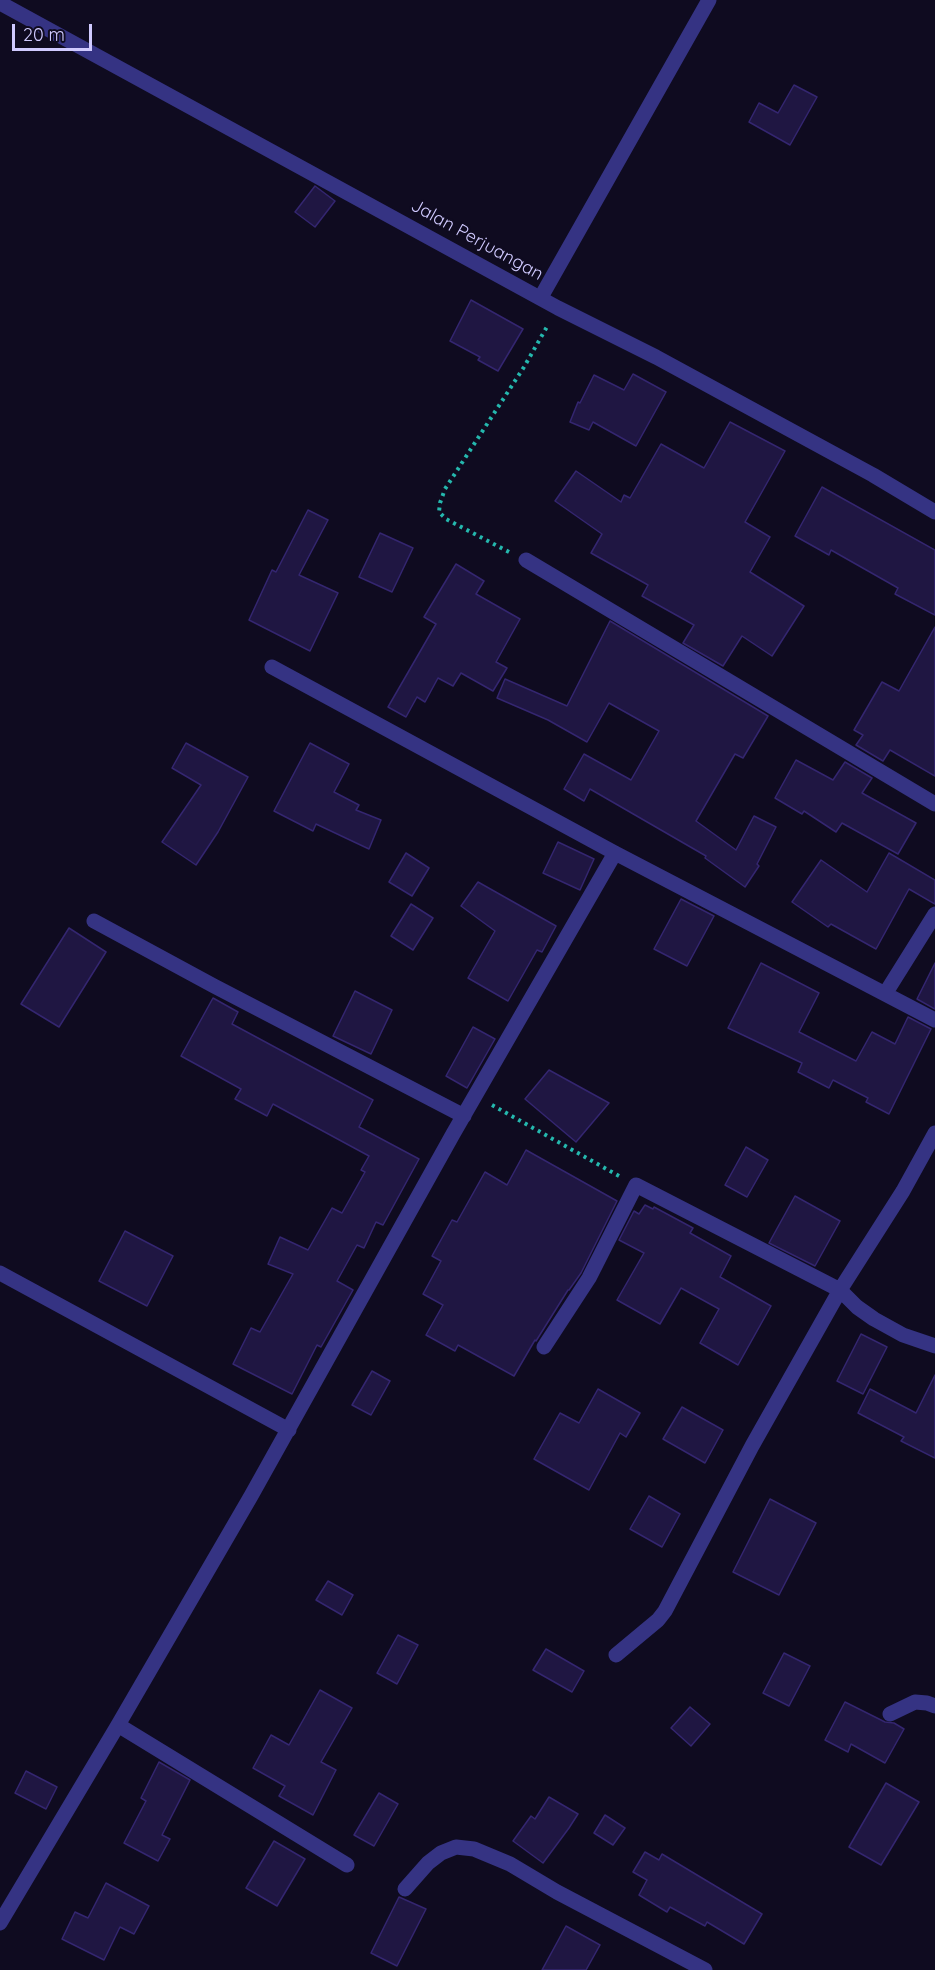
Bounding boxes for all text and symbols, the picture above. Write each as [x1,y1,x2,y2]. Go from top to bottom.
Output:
scale bar [15,12,94,50]
text: 20 m [23,23,65,46]
street label: Jalan Perjuangan [407,195,547,285]

